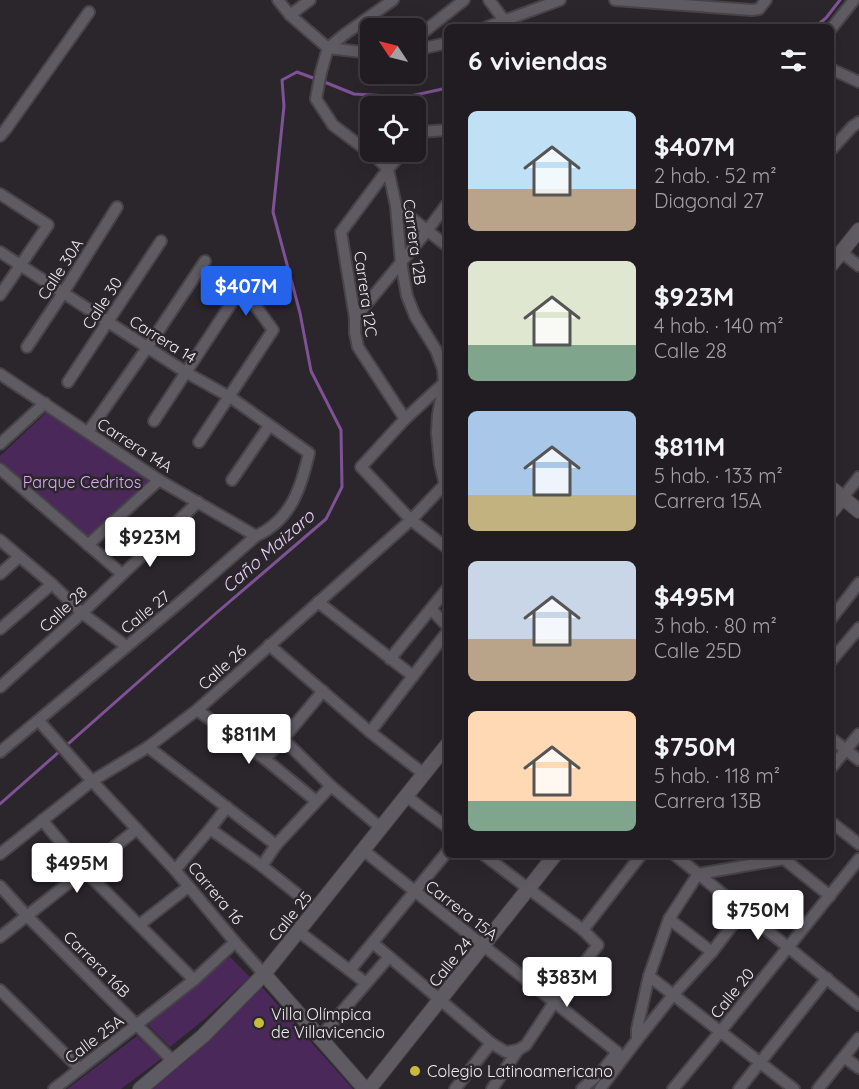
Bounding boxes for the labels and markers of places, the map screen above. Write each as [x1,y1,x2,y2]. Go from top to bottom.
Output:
pin: $407M [204,266,288,317]
pin: $923M [108,517,192,568]
pin: $811M [207,714,291,765]
pin: $495M [35,843,119,894]
pin: $750M [716,890,800,941]
pin: $383M [525,957,609,1008]
place label: Villa Olímpica de Villavicencio [271,1004,385,1042]
marker: Villa Olímpica de Villavicencio [252,1016,266,1030]
place label: Colegio Latinoamericano [427,1061,613,1081]
marker: Colegio Latinoamericano [408,1064,422,1078]

